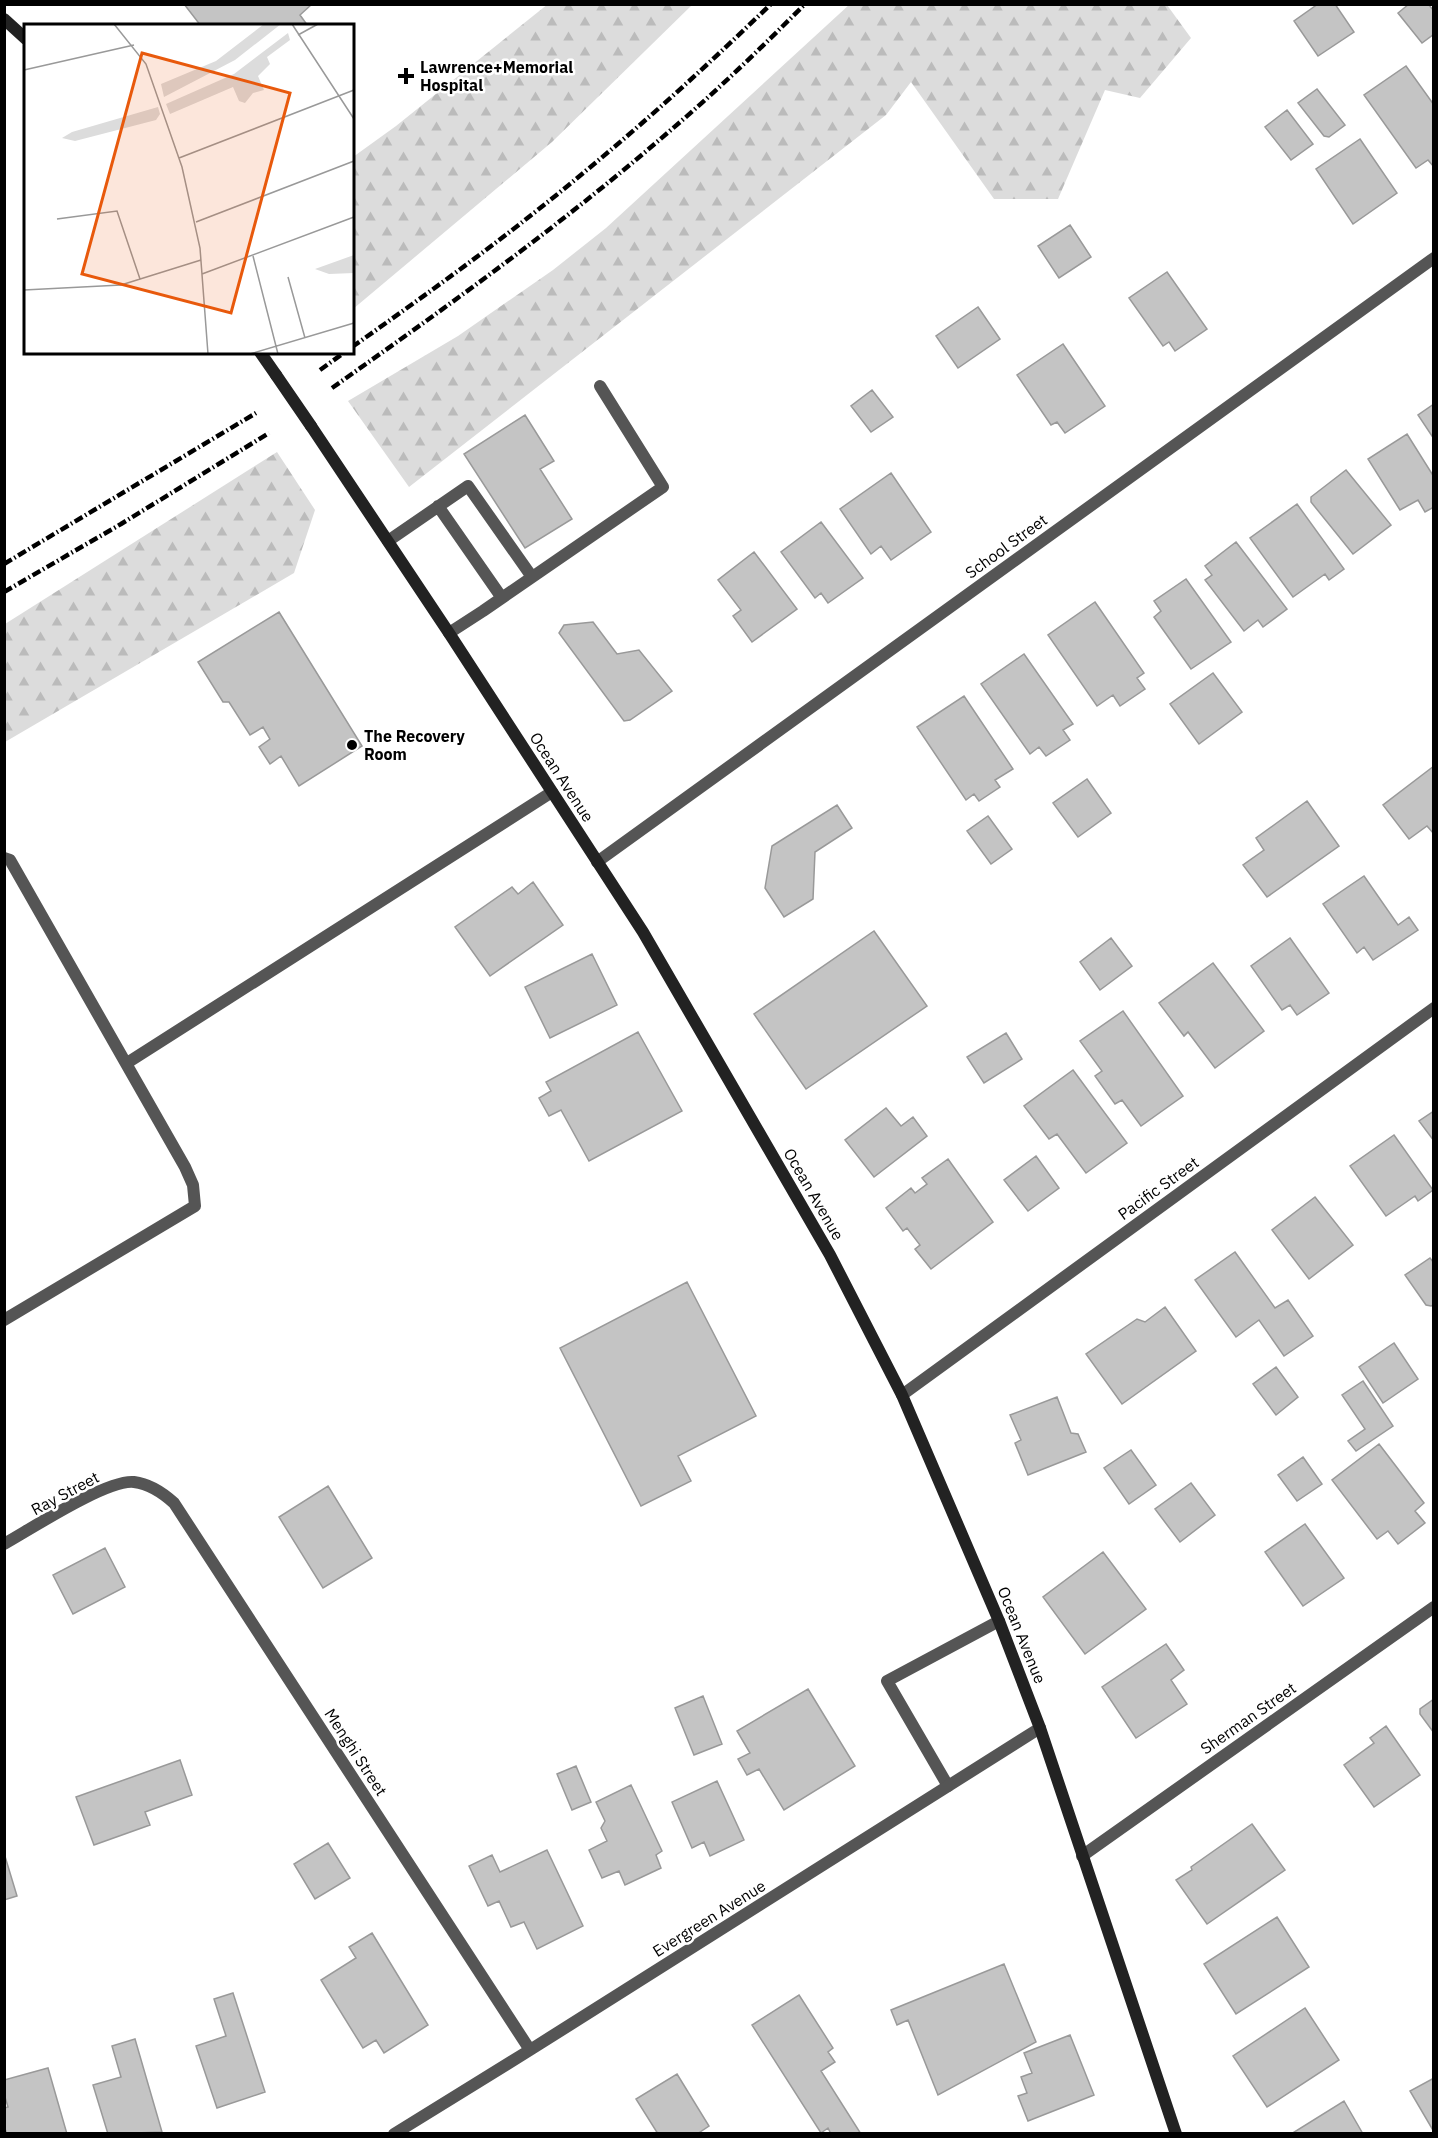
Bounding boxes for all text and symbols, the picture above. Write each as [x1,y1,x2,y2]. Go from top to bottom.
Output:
inset map [24,24,354,354]
place label: Lawrence+Memorial Hospital [420,57,573,95]
marker: Lawrence+Memorial Hospital [397,67,415,85]
street label: School Street [961,510,1051,582]
place label: The Recovery Room [364,726,465,764]
street label: Ocean Avenue [526,728,599,826]
marker: The Recovery Room [345,738,359,752]
street label: Ocean Avenue [780,1144,848,1244]
street label: Pacific Street [1114,1152,1202,1224]
street label: Ray Street [28,1467,102,1519]
street label: Ocean Avenue [993,1584,1051,1687]
street label: Sherman Street [1196,1678,1300,1758]
street label: Menghi Street [320,1705,392,1799]
street label: Evergreen Avenue [649,1875,769,1961]

